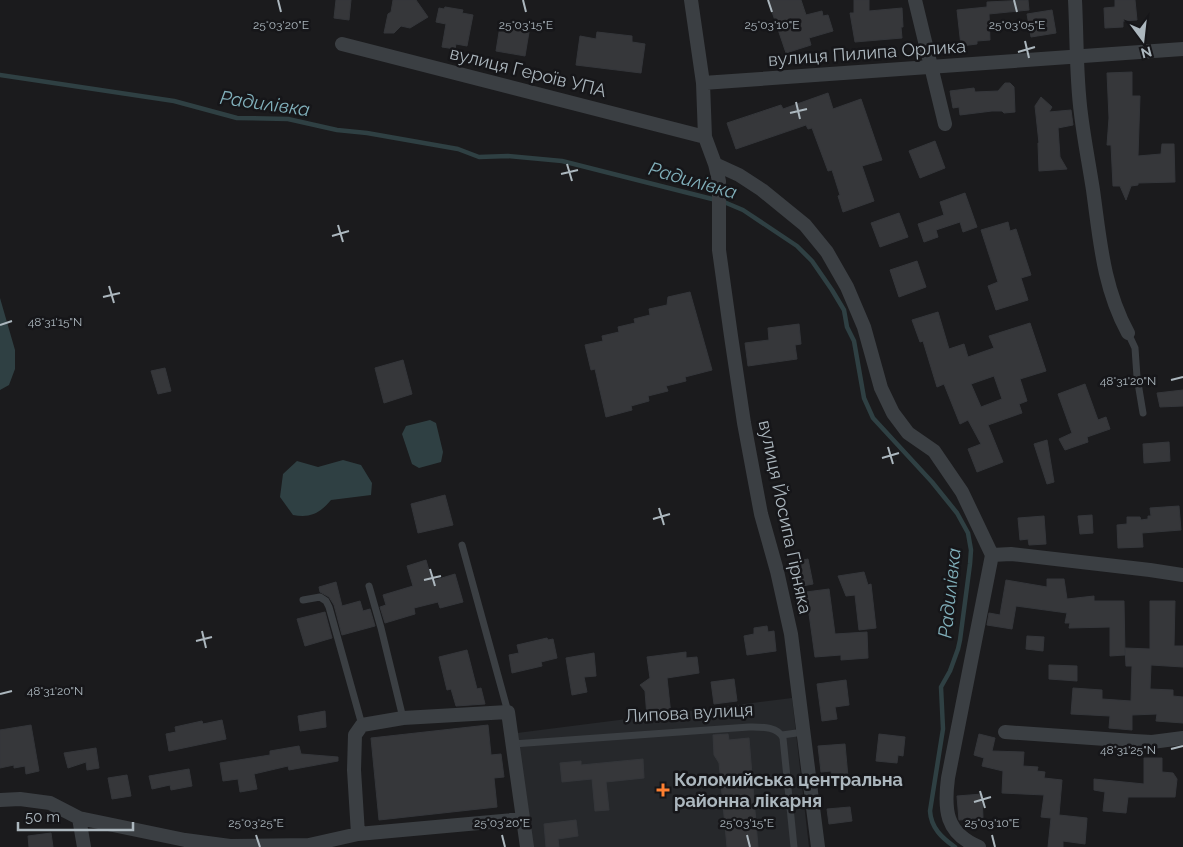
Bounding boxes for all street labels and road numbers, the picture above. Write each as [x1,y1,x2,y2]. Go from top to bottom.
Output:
street label: вулиця Пилипа Орлика [767,35,967,70]
street label: вулиця Героїв УПА [448,42,609,101]
street label: вулиця Йосипа Гірняка [755,418,816,616]
street label: Липова вулиця [624,699,754,726]

